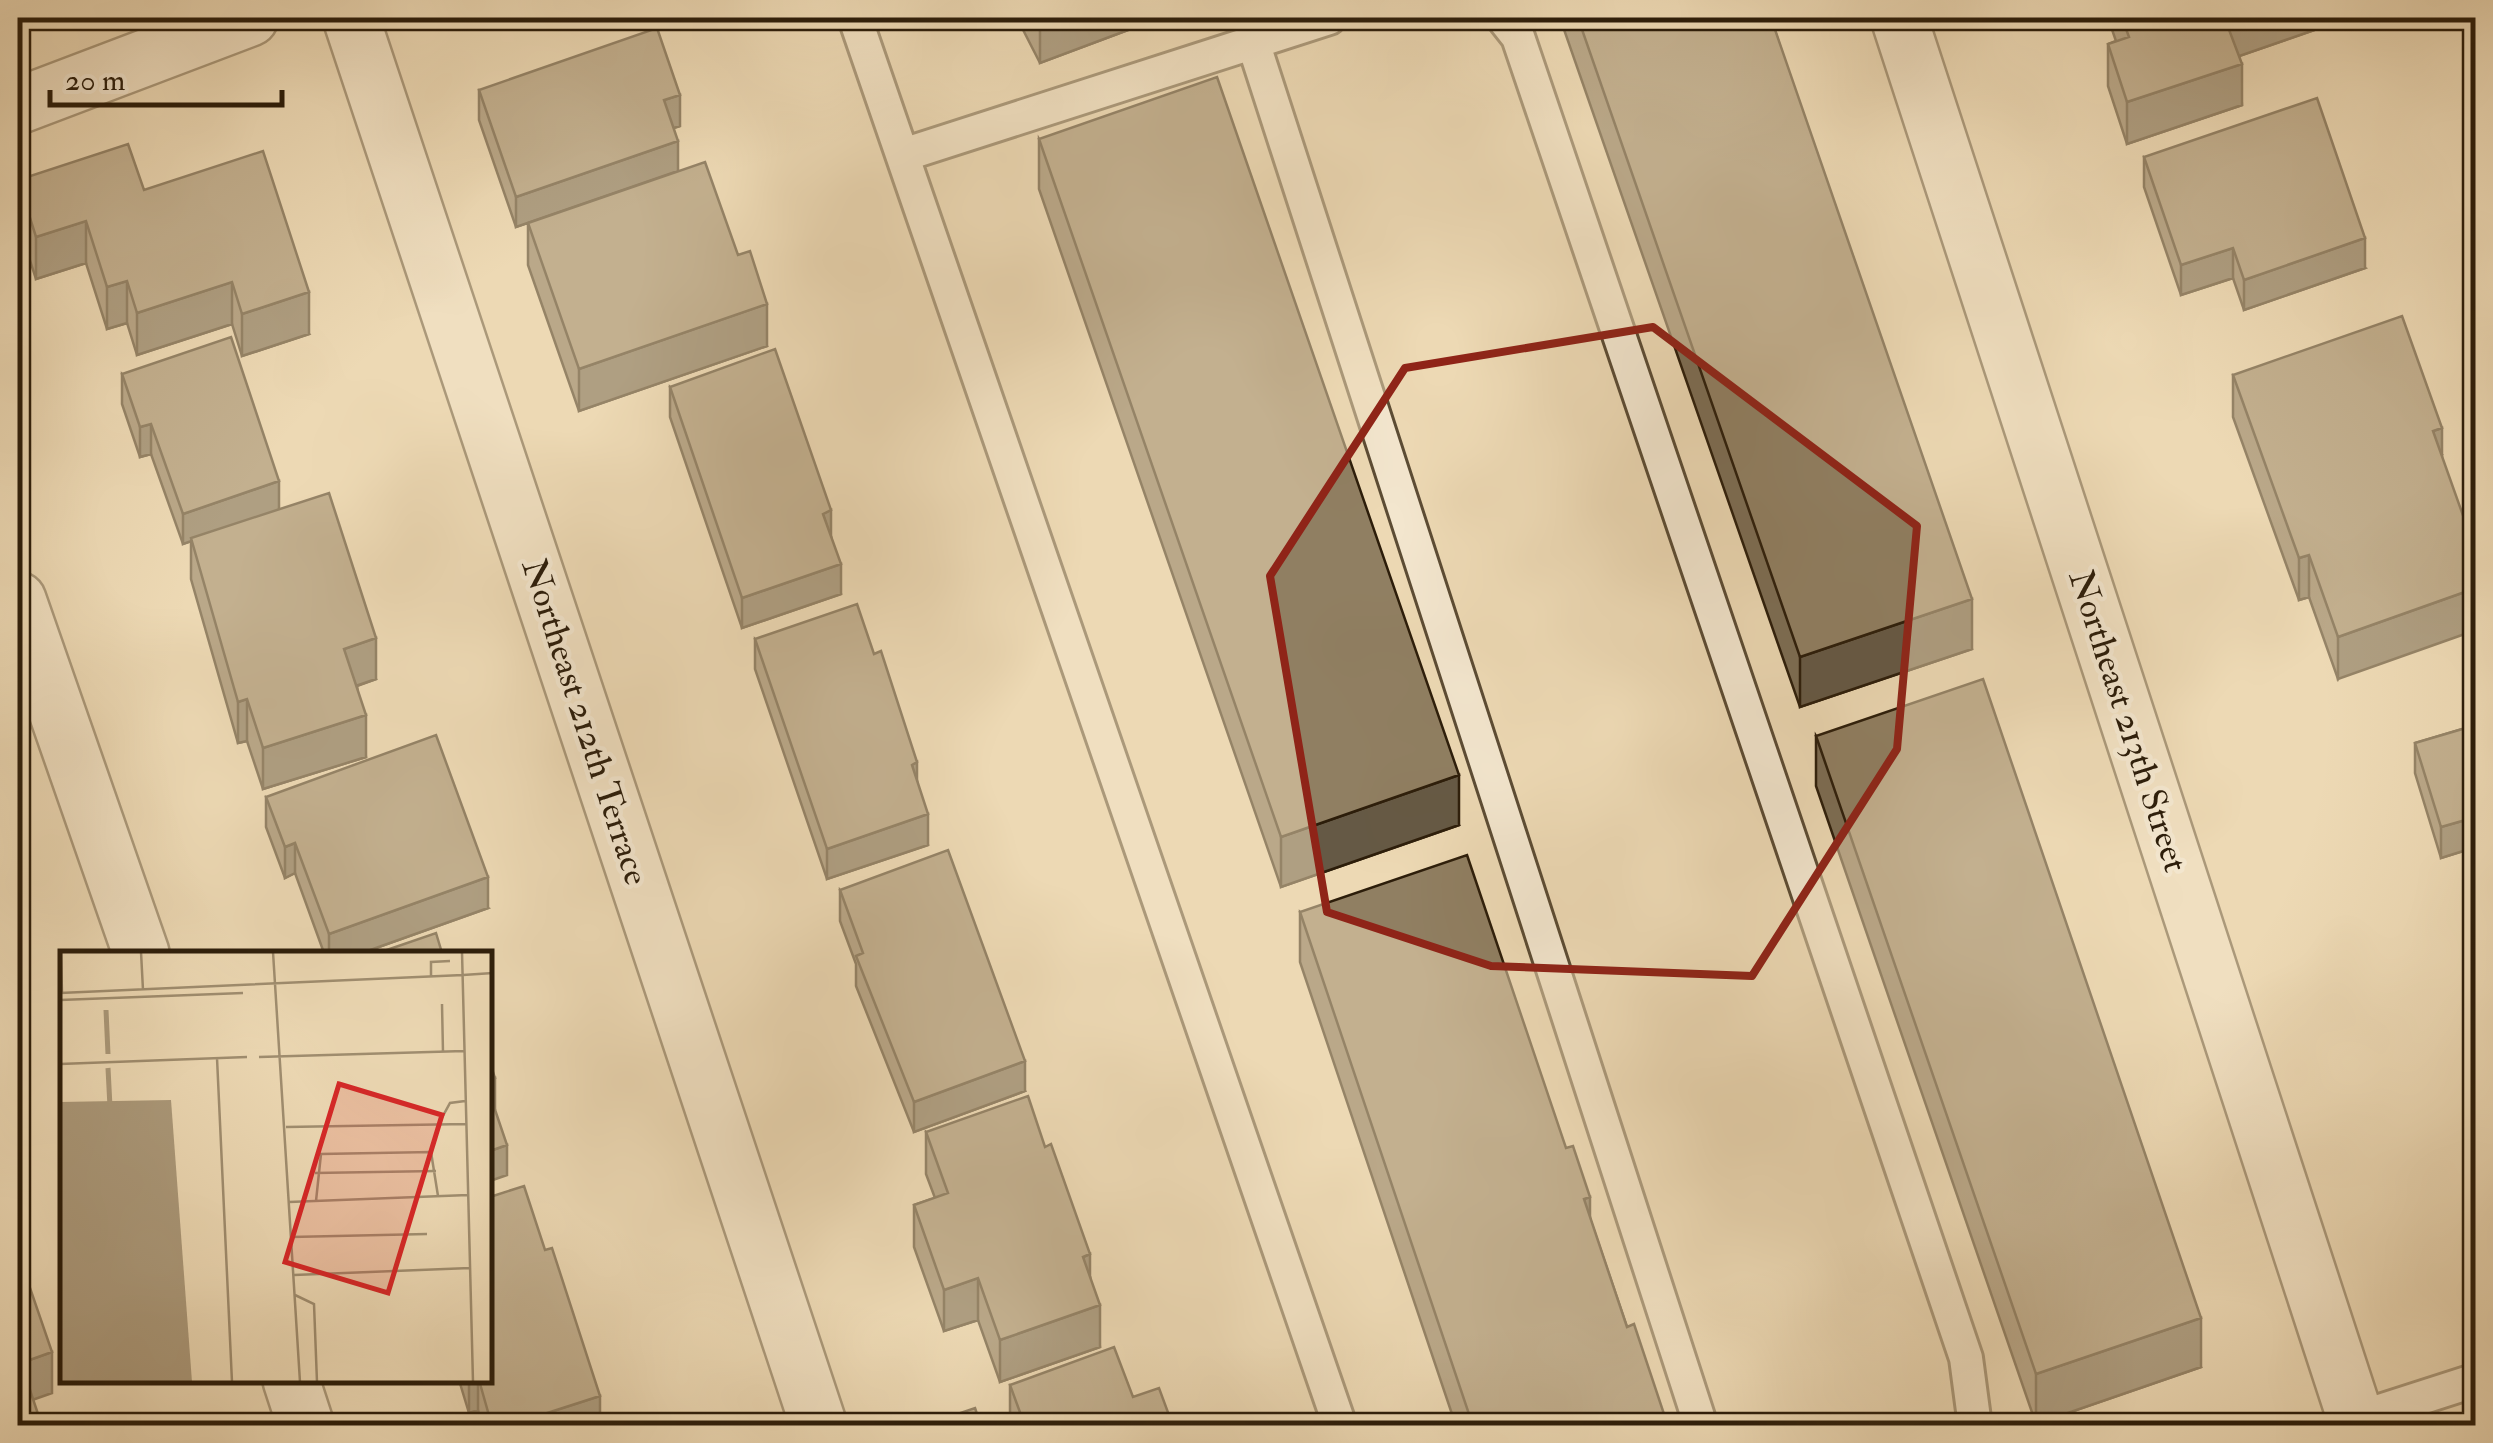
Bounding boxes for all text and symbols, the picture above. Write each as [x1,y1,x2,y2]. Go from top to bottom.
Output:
scale bar [50,45,282,107]
text: 20 m [65,62,125,99]
street label: Northeast 212th Terrace [512,553,658,891]
street label: Northeast 213th Street [2058,564,2198,878]
inset map [60,951,492,1383]

